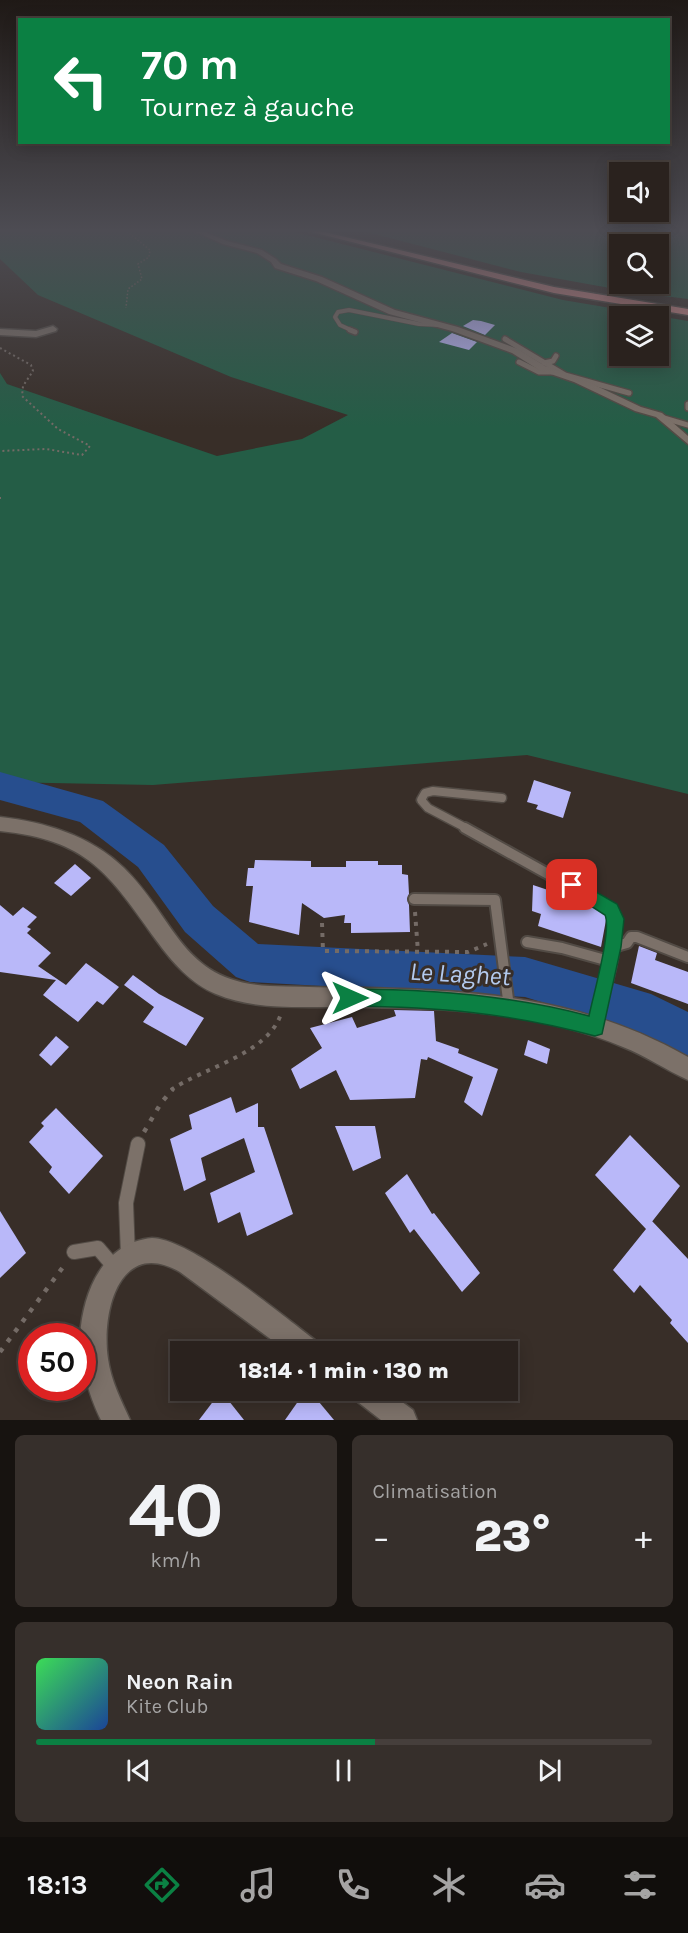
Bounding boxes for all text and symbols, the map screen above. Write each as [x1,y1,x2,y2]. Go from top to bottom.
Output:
text: 70 m [141,40,239,90]
icon: left [42,42,120,120]
text: Tournez à gauche [141,91,354,123]
map controls [609,162,669,366]
button: sound [609,162,669,222]
button: search [609,234,669,294]
button: layers [609,306,669,366]
pin [546,859,597,910]
icon: arrive [555,868,588,901]
water label: Le Laghet [409,956,512,992]
position arrow [318,966,382,1030]
speed limit sign: 50 [18,1323,96,1401]
text: 18:14 · 1 min · 130 m [239,1358,449,1384]
text: 40 [128,1464,224,1556]
text: Climatisation [373,1480,498,1503]
text: 23° [473,1510,551,1562]
text: − [373,1518,390,1556]
text: + [635,1518,652,1556]
text: km/h [150,1549,201,1572]
text: Neon Rain [126,1669,233,1695]
text: Kite Club [126,1695,208,1718]
icon: previous [122,1754,155,1787]
icon: pause [327,1754,360,1787]
icon: next [533,1754,566,1787]
icon: directions [141,1864,183,1906]
icon: music [237,1864,279,1906]
icon: phone [332,1864,374,1906]
icon: climate [428,1864,470,1906]
icon: car [524,1864,566,1906]
icon: filters [619,1864,661,1906]
text: 18:13 [27,1869,88,1901]

